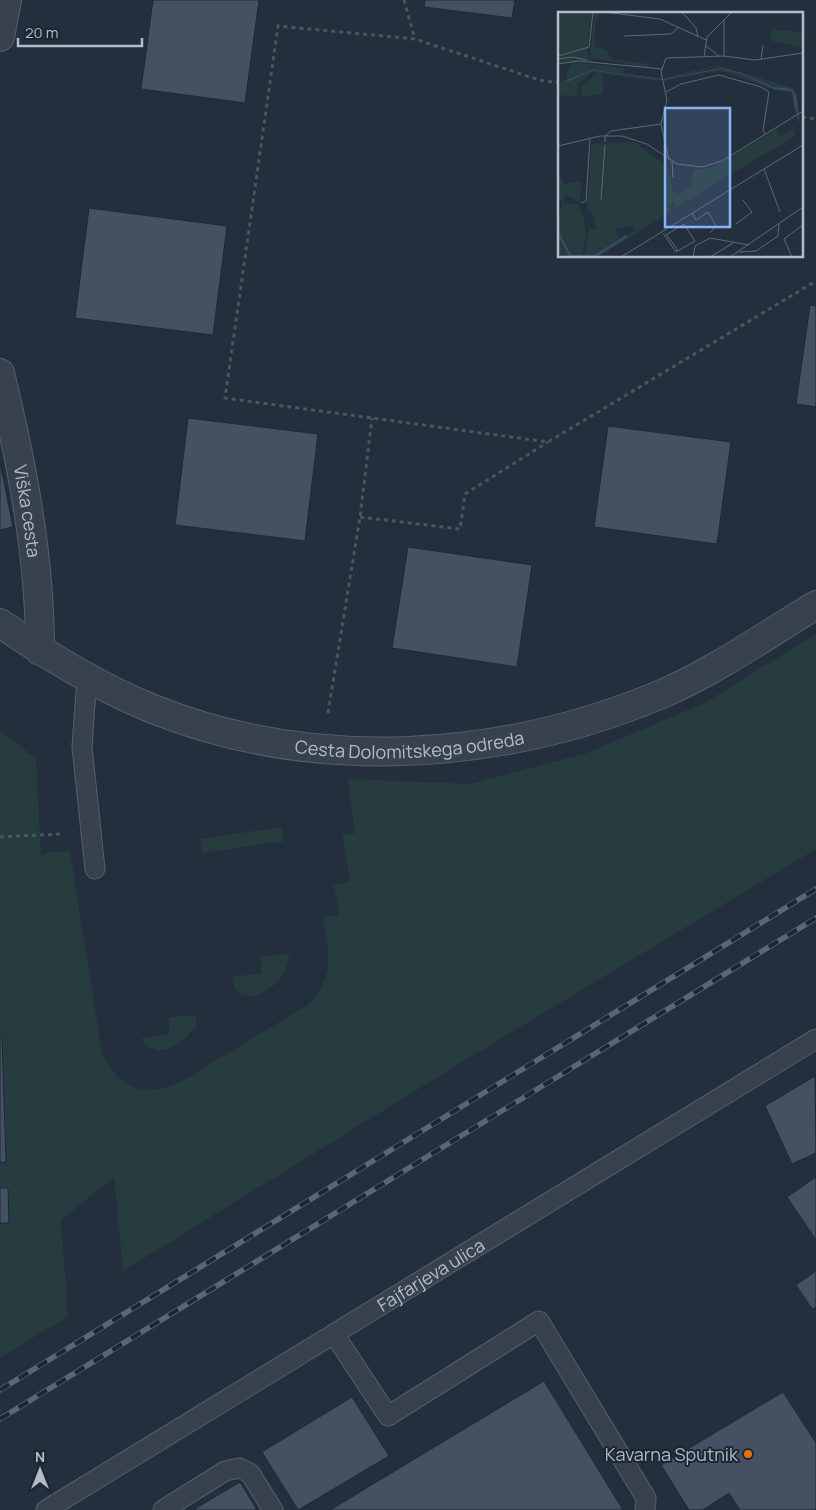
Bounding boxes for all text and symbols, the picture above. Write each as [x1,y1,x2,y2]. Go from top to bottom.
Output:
inset map [558,12,804,258]
scale bar [18,15,141,47]
text: 20 m [25,22,58,43]
street label: Viška cesta [8,463,47,559]
street label: Cesta Dolomitskega odreda [294,725,526,763]
street label: Fajfarjeva ulica [373,1233,489,1317]
place label: Kavarna Sputnik [605,1442,739,1466]
north arrow [15,1445,65,1495]
text: N [35,1447,45,1466]
marker: Kavarna Sputnik [742,1448,754,1460]

